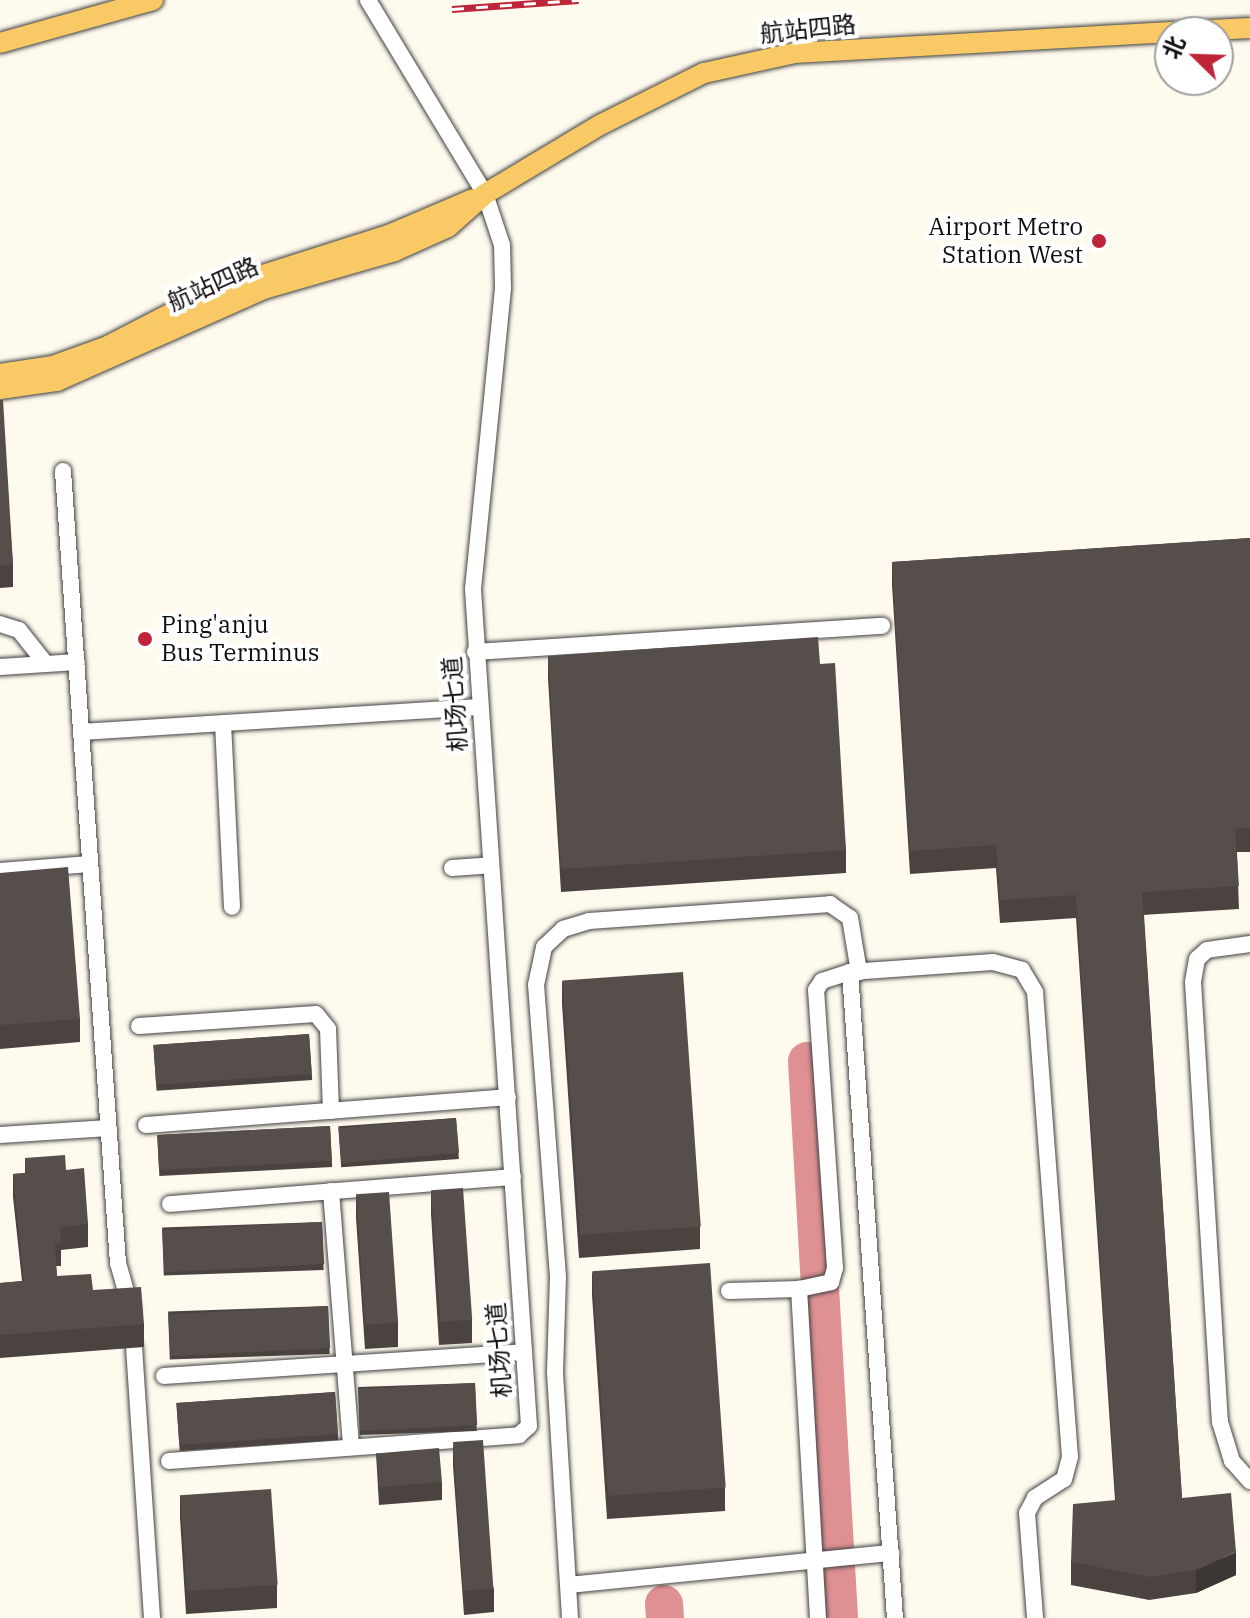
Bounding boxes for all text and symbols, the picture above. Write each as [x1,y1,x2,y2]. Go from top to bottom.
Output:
street label: 航站四路 [759,10,857,48]
north arrow [1154,16,1234,96]
text: 北 [1156,31,1191,63]
place label: Airport Metro Station West [929,213,1083,269]
marker: Airport Metro Station West [1090,232,1108,250]
street label: 航站四路 [163,251,263,317]
place label: Ping'anju Bus Terminus [161,611,319,667]
marker: Ping'anju Bus Terminus [136,630,154,648]
street label: 机场七道 [437,655,473,753]
street label: 机场七道 [481,1301,517,1399]

